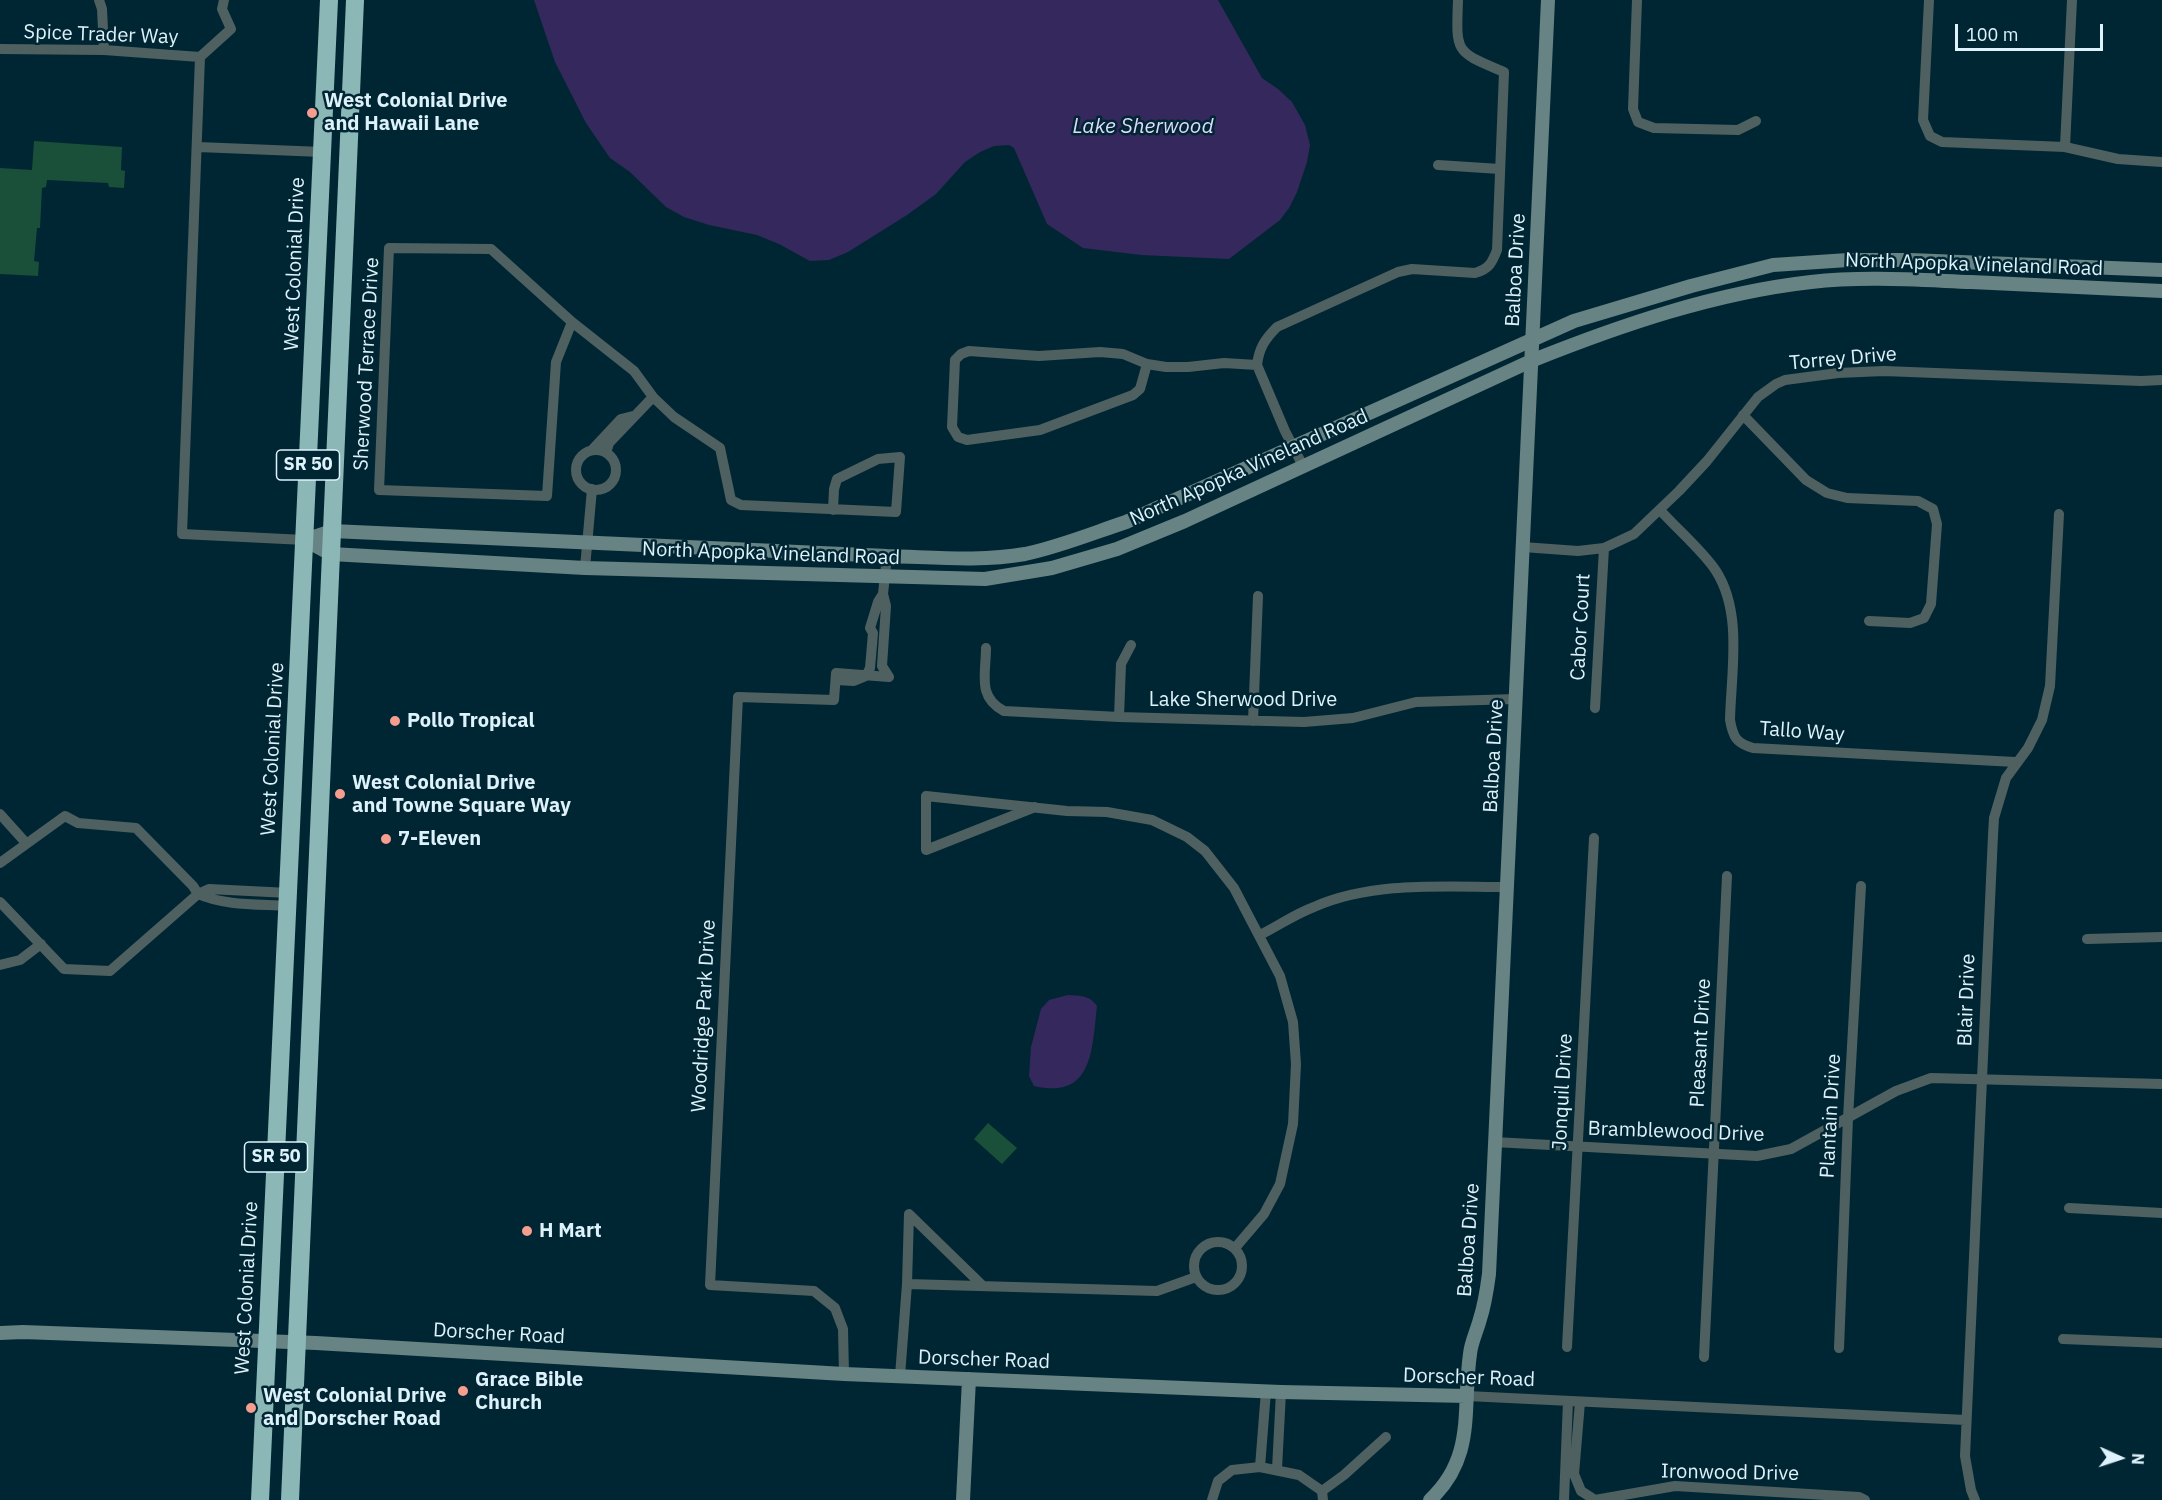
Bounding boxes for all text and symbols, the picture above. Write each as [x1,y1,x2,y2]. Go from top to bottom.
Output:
scale bar [1958,12,2106,50]
street label: Spice Trader Way [23,20,179,50]
text: 100 m [1966,23,2018,46]
place label: West Colonial Drive and Hawaii Lane [324,89,508,136]
marker: West Colonial Drive and Hawaii Lane [305,106,319,120]
water label: Lake Sherwood [1072,114,1214,140]
street label: West Colonial Drive [280,177,310,351]
street label: Balboa Drive [1501,213,1531,327]
street label: North Apopka Vineland Road [1845,249,2103,281]
street label: Sherwood Terrace Drive [349,257,385,471]
street label: Torrey Drive [1788,342,1898,376]
street label: North Apopka Vineland Road [1126,405,1372,531]
road number: SR 50 [276,450,340,480]
street label: North Apopka Vineland Road [642,538,900,570]
street label: Cabor Court [1566,573,1596,681]
street label: West Colonial Drive [256,662,290,836]
street label: Lake Sherwood Drive [1149,688,1337,712]
street label: Balboa Drive [1479,699,1509,813]
place label: Pollo Tropical [407,709,535,733]
marker: Pollo Tropical [388,714,402,728]
street label: Tallo Way [1758,717,1846,747]
place label: West Colonial Drive and Towne Square Way [352,771,571,818]
marker: West Colonial Drive and Towne Square Way [333,787,347,801]
place label: 7-Eleven [398,827,481,851]
marker: 7-Eleven [379,832,393,846]
street label: Woodridge Park Drive [687,919,721,1113]
street label: Blair Drive [1953,953,1981,1047]
street label: Pleasant Drive [1686,978,1716,1108]
street label: Jonquil Drive [1548,1033,1578,1151]
street label: Plantain Drive [1816,1053,1846,1179]
street label: Bramblewood Drive [1587,1117,1765,1147]
road number: SR 50 [244,1142,308,1172]
street label: Balboa Drive [1453,1182,1485,1298]
street label: West Colonial Drive [230,1201,264,1375]
place label: H Mart [539,1219,602,1243]
marker: H Mart [520,1224,534,1238]
street label: Dorscher Road [432,1319,566,1349]
street label: Dorscher Road [918,1346,1050,1374]
street label: Dorscher Road [1403,1364,1535,1392]
place label: Grace Bible Church [475,1368,583,1415]
place label: West Colonial Drive and Dorscher Road [263,1384,447,1431]
marker: Grace Bible Church [456,1384,470,1398]
marker: West Colonial Drive and Dorscher Road [244,1401,258,1415]
north arrow [2090,1428,2150,1488]
text: N [2128,1453,2148,1465]
street label: Ironwood Drive [1661,1460,1799,1486]

